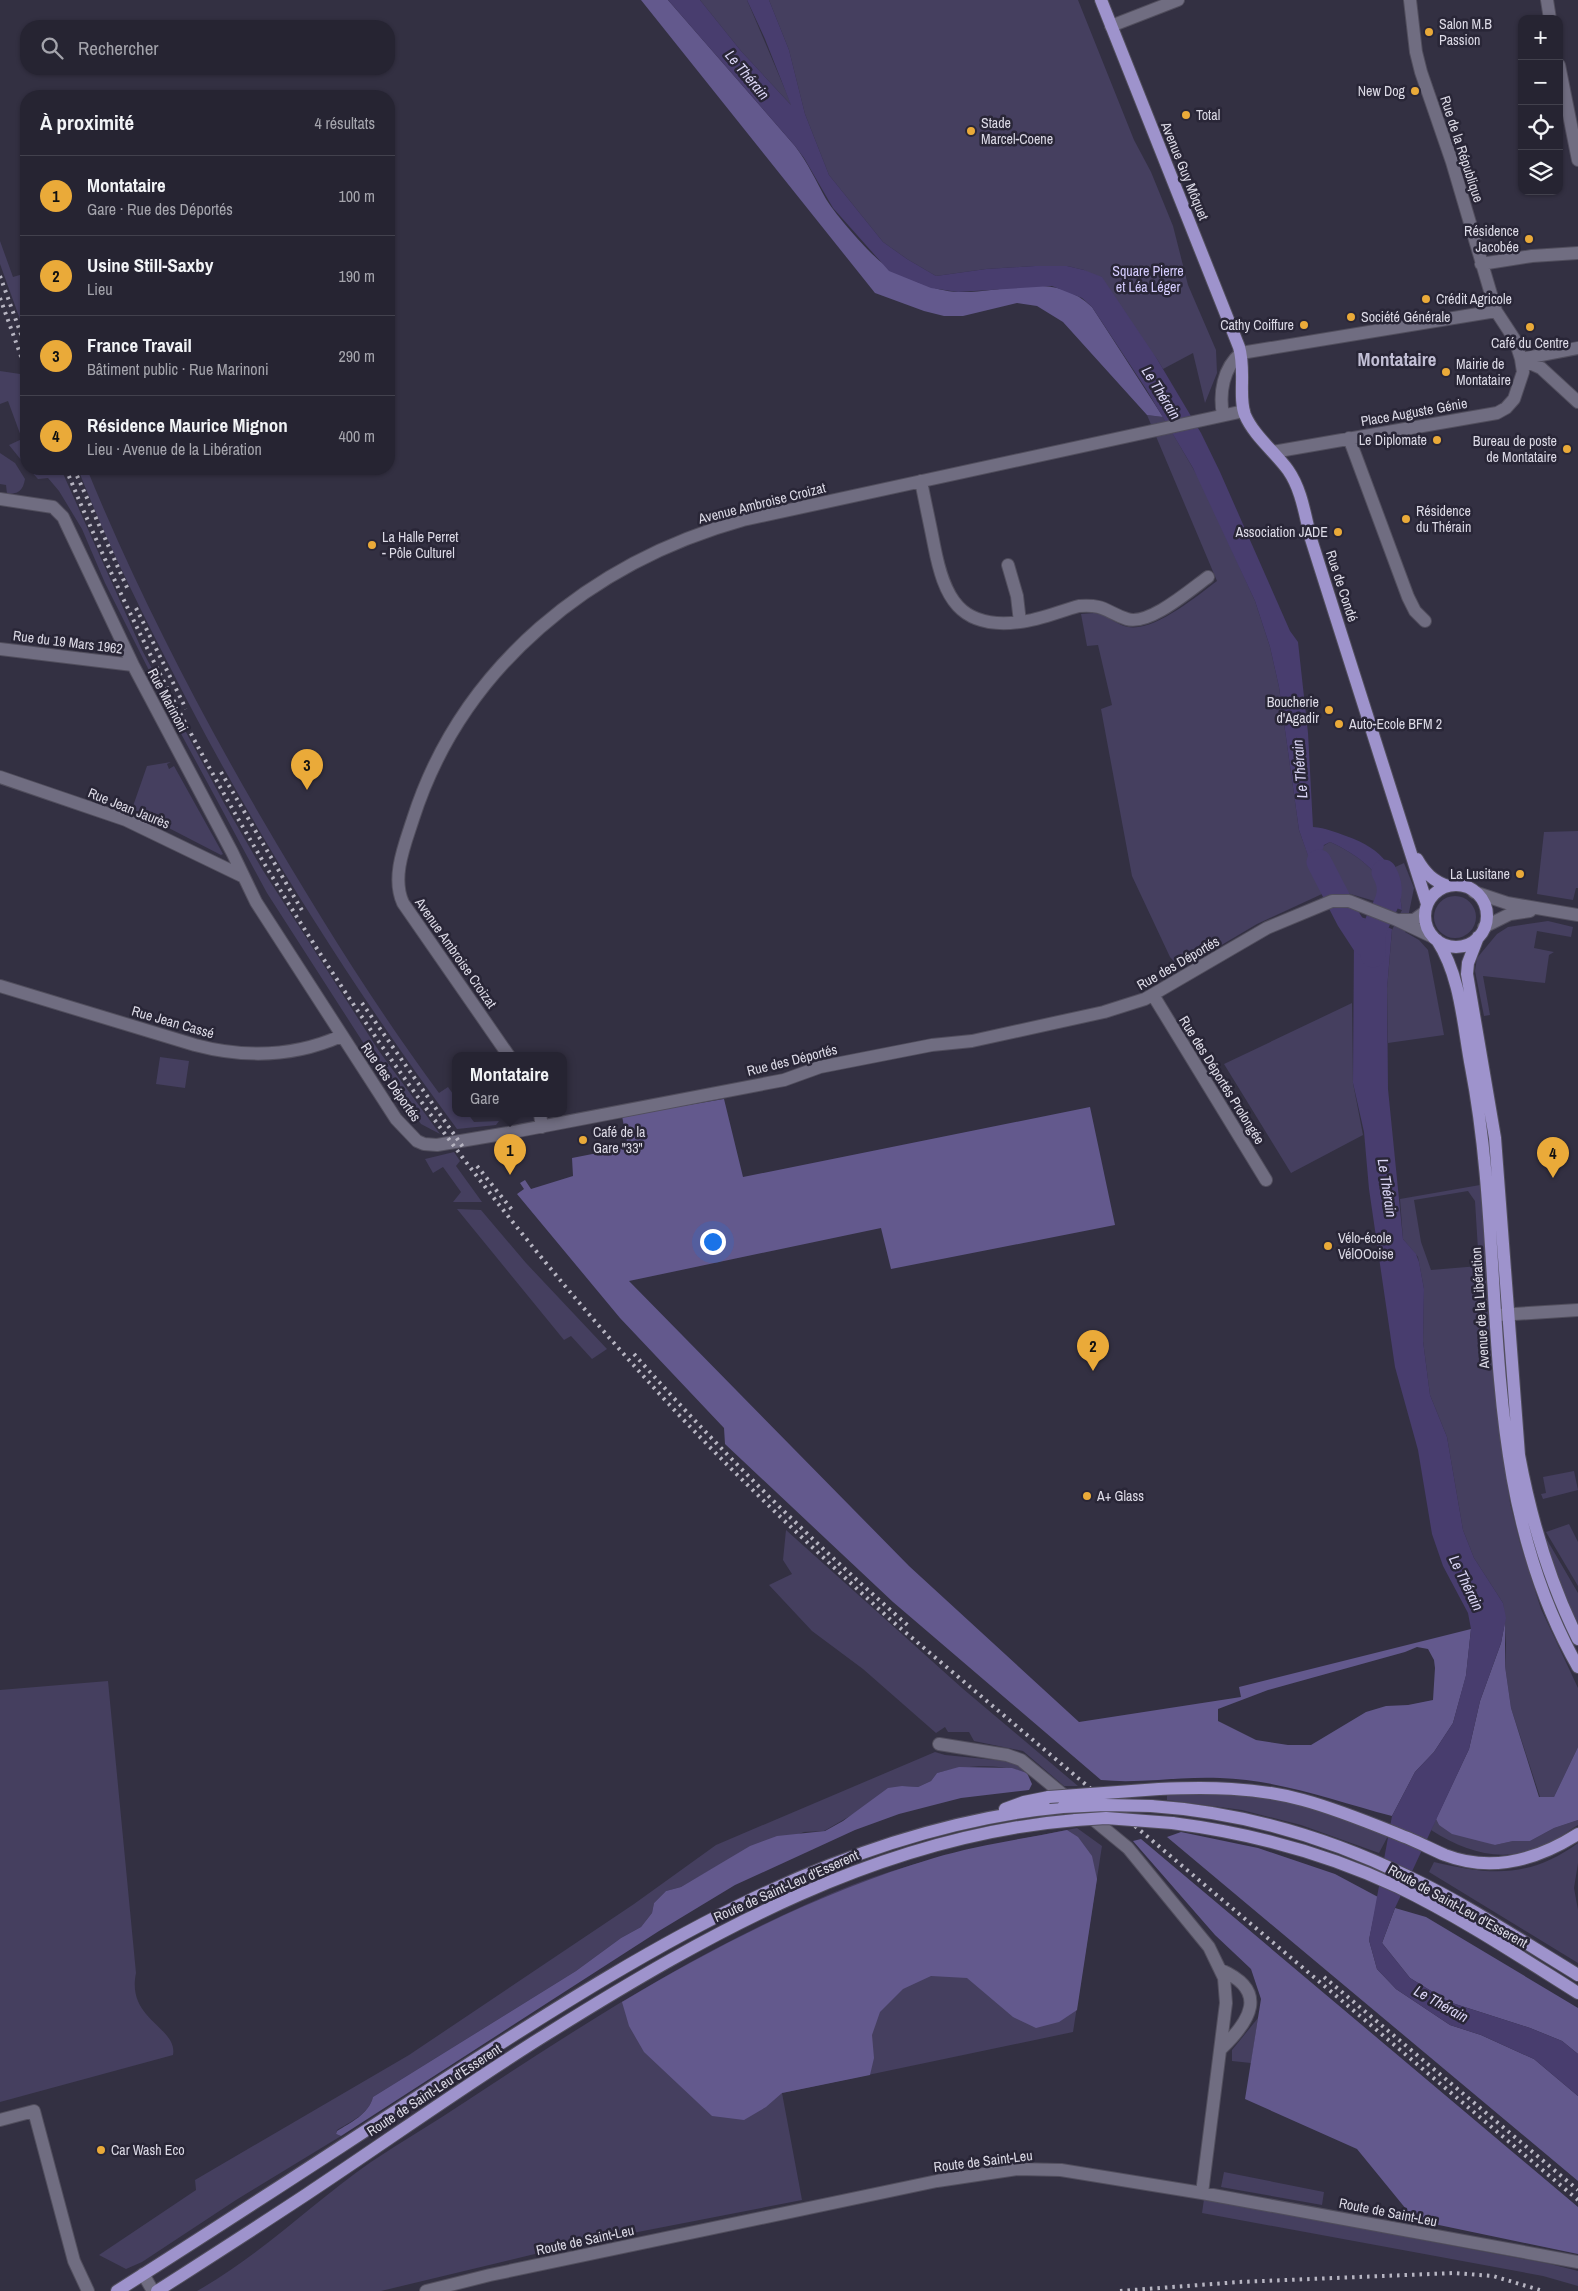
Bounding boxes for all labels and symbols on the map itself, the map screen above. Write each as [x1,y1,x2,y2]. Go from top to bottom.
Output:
place label: Salon M.B Passion [1439,15,1492,49]
marker: Salon M.B Passion [1423,26,1435,38]
water label: Le Thérain [720,45,775,104]
place label: New Dog [1358,82,1406,100]
marker: New Dog [1409,85,1421,97]
street label: Rue de la République [1436,93,1488,205]
place label: Total [1196,106,1220,124]
marker: Total [1180,109,1192,121]
place label: Stade Marcel-Coene [981,114,1053,148]
street label: Avenue Guy Môquet [1157,118,1213,223]
marker: Stade Marcel-Coene [965,125,977,137]
place label: Résidence Jacobée [1464,222,1519,256]
marker: Résidence Jacobée [1523,233,1535,245]
park label: Square Pierre et Léa Léger [1112,262,1184,296]
place label: Crédit Agricole [1436,290,1512,308]
marker: Crédit Agricole [1420,293,1432,305]
place label: Société Générale [1361,308,1450,326]
marker: Société Générale [1345,311,1357,323]
place label: Cathy Coiffure [1220,316,1294,334]
marker: Cathy Coiffure [1298,319,1310,331]
marker: Café du Centre [1524,321,1536,333]
place label: Café du Centre [1491,334,1569,352]
district label: Montataire [1358,346,1437,372]
place label: Mairie de Montataire [1456,355,1511,389]
water label: Le Thérain [1137,362,1186,424]
marker: Mairie de Montataire [1440,366,1452,378]
street label: Place Auguste Génie [1359,394,1469,430]
place label: Le Diplomate [1359,431,1427,449]
place label: Bureau de poste de Montataire [1473,432,1557,466]
marker: Le Diplomate [1431,434,1443,446]
marker: Bureau de poste de Montataire [1561,443,1573,455]
street label: Avenue Ambroise Croizat [695,478,828,528]
place label: Résidence du Thérain [1416,502,1471,536]
marker: Résidence du Thérain [1400,513,1412,525]
place label: Association JADE [1234,523,1328,541]
marker: Association JADE [1332,526,1344,538]
place label: La Halle Perret - Pôle Culturel [382,528,459,562]
marker: La Halle Perret - Pôle Culturel [366,539,378,551]
street label: Rue de Condé [1322,548,1362,624]
street label: Rue du 19 Mars 1962 [12,626,124,658]
street label: Rue Marinoni [144,665,192,735]
place label: Boucherie d'Agadir [1267,693,1319,727]
marker: Boucherie d'Agadir [1323,704,1335,716]
place label: Auto-Ecole BFM 2 [1348,715,1442,733]
marker: Auto-Ecole BFM 2 [1333,718,1345,730]
water label: Le Thérain [1286,738,1313,799]
pin: 3 [291,749,323,790]
street label: Rue Jean Jaurès [85,783,173,833]
place label: La Lusitane [1450,865,1510,883]
marker: La Lusitane [1514,868,1526,880]
street label: Avenue Ambroise Croizat [411,894,501,1012]
street label: Rue des Déportés [1133,932,1223,994]
street label: Rue Jean Cassé [130,1002,216,1042]
street label: Rue des Déportés Prolongée [1175,1012,1269,1148]
street label: Rue des Déportés [357,1039,425,1125]
street label: Rue des Déportés [745,1040,839,1080]
place label: Café de la Gare "33" [593,1123,646,1157]
pin: 1 [494,1134,526,1175]
marker: Café de la Gare "33" [577,1134,589,1146]
pin: 4 [1537,1137,1569,1178]
water label: Le Thérain [1372,1157,1403,1219]
your location [700,1229,726,1255]
place label: Vélo-école VélOOoise [1338,1229,1394,1263]
marker: Vélo-école VélOOoise [1322,1240,1334,1252]
street label: Avenue de la Libération [1467,1247,1493,1370]
pin: 2 [1077,1330,1109,1371]
place label: A+ Glass [1096,1487,1144,1505]
marker: A+ Glass [1081,1490,1093,1502]
water label: Le Thérain [1444,1552,1489,1614]
street label: Route de Saint-Leu d'Esserent [711,1846,861,1926]
street label: Route de Saint-Leu d'Esserent [1385,1860,1531,1952]
water label: Le Thérain [1410,1980,1472,2027]
street label: Route de Saint-Leu d'Esserent [363,2040,505,2140]
place label: Car Wash Eco [111,2141,185,2159]
marker: Car Wash Eco [95,2144,107,2156]
street label: Route de Saint-Leu [932,2146,1034,2176]
street label: Route de Saint-Leu [1337,2194,1439,2230]
street label: Route de Saint-Leu [534,2221,636,2259]

